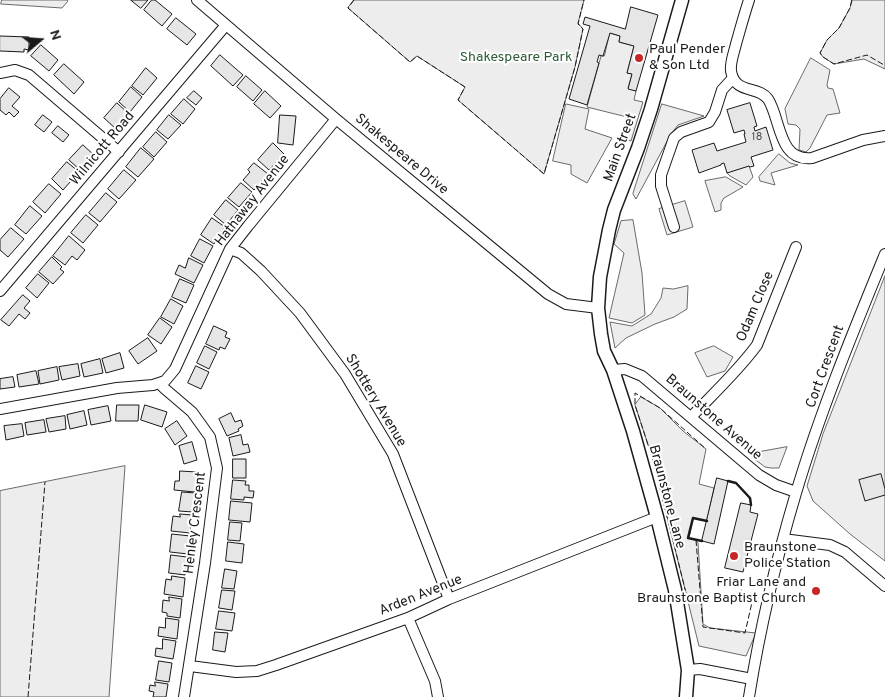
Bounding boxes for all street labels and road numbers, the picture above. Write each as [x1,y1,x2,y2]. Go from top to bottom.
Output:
street label: Wilnicott Road [67,109,139,189]
street label: Shakespeare Drive [351,111,451,199]
street label: Main Street [601,112,641,184]
street label: Hathaway Avenue [212,152,294,250]
street label: Odam Close [734,269,778,345]
street label: Cort Crescent [803,323,849,411]
street label: Shottery Avenue [341,352,409,450]
street label: Braunstone Avenue [661,371,765,465]
street label: Braunstone Lane [644,443,688,551]
street label: Henley Crescent [181,471,211,575]
street label: Arden Avenue [377,572,465,620]

